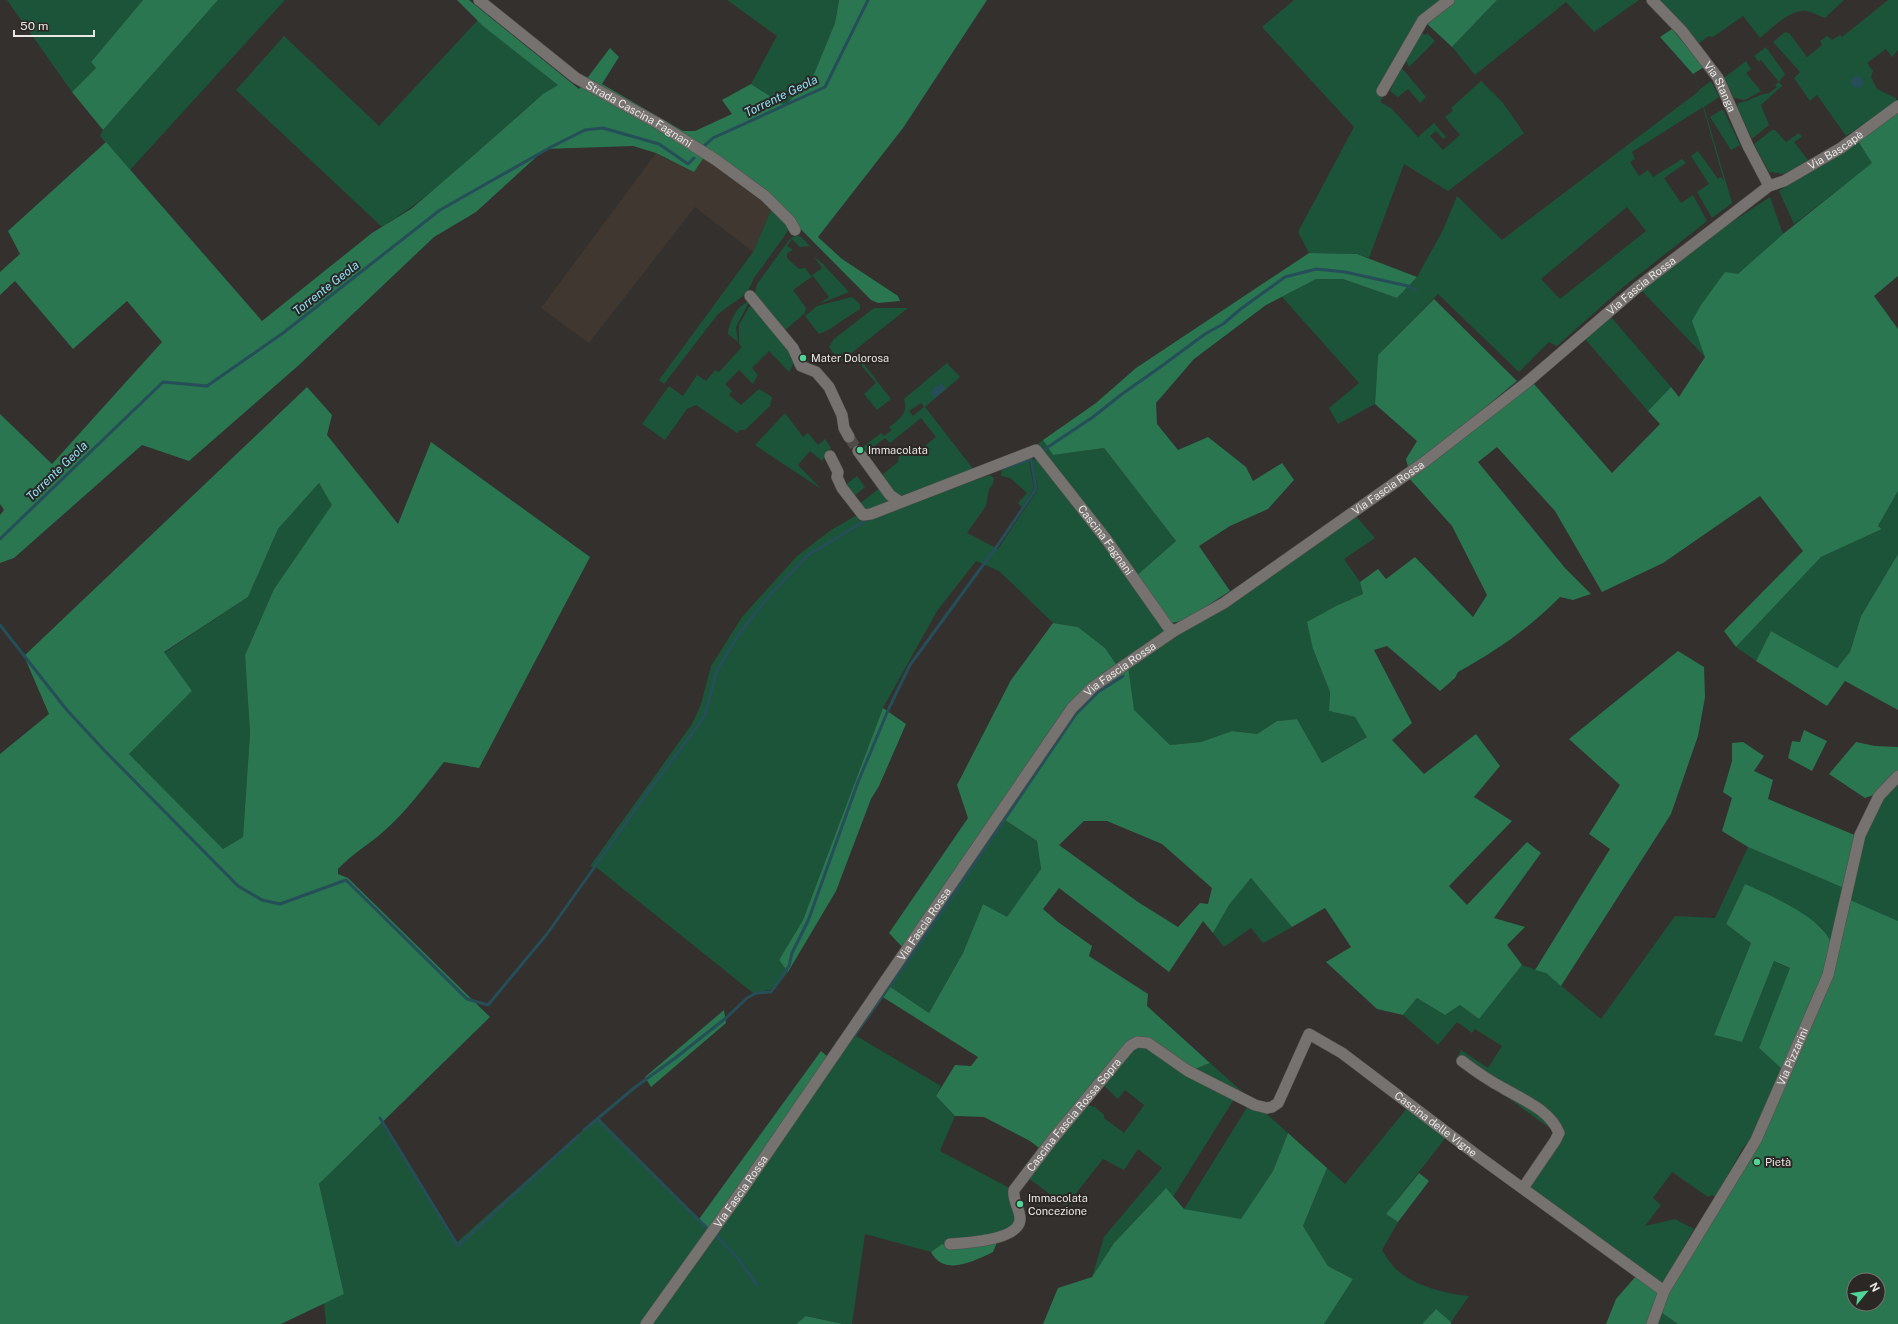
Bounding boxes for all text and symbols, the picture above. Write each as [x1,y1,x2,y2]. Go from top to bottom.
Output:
scale bar [14,12,94,38]
text: 50 m [20,19,48,33]
street label: Via Stanga [1702,59,1738,114]
water label: Torrente Geola [742,72,820,120]
street label: Strada Cascina Fagnani [584,79,694,149]
street label: Via Bascapè [1806,128,1865,172]
street label: Via Fascia Rossa [1604,254,1678,317]
water label: Torrente Geola [290,258,362,318]
place label: Mater Dolorosa [811,352,889,364]
marker: Mater Dolorosa [798,353,808,363]
water label: Torrente Geola [24,438,90,504]
place label: Immacolata [868,444,928,456]
marker: Immacolata [855,445,865,455]
street label: Via Fascia Rossa [1350,458,1426,517]
street label: Cascina Fagnani [1076,503,1135,577]
street label: Via Fascia Rossa [1082,639,1158,698]
street label: Via Fascia Rossa [895,886,953,963]
street label: Via Pizzarini [1775,1026,1810,1087]
street label: Cascina Fascia Rossa Sopra [1024,1056,1123,1174]
street label: Cascina delle Vigne [1392,1089,1479,1159]
street label: Via Fascia Rossa [711,1153,770,1230]
place label: Pietà [1765,1156,1791,1168]
marker: Pietà [1752,1157,1762,1167]
place label: Immacolata Concezione [1028,1192,1088,1217]
marker: Immacolata Concezione [1015,1199,1025,1209]
north arrow [1846,1272,1886,1312]
text: N [1867,1280,1882,1294]

